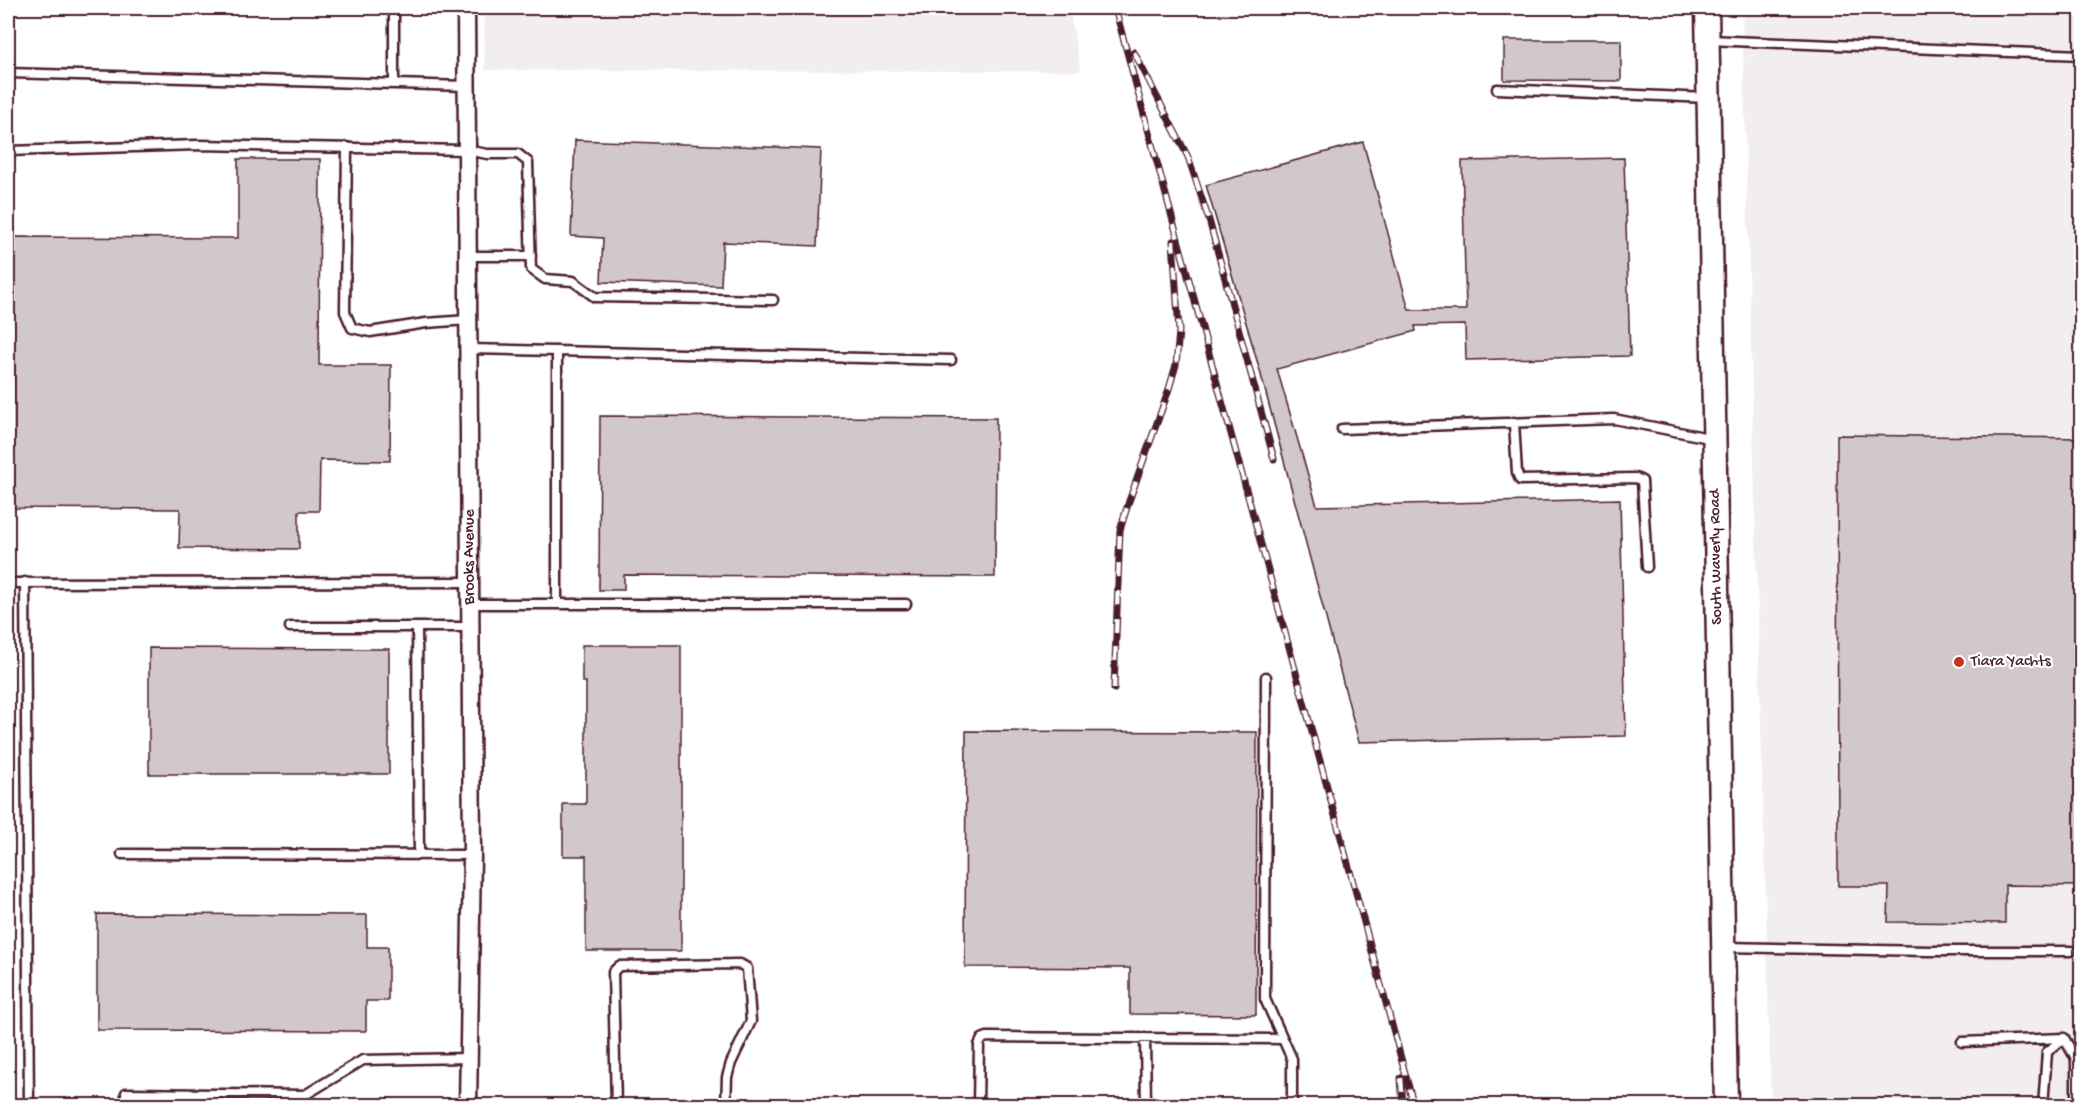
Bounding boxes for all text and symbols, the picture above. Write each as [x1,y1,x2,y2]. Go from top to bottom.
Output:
street label: South Waverly Road [1706,487,1728,625]
street label: Brooks Avenue [461,509,480,606]
place label: Tiara Yachts [1970,653,2052,672]
marker: Tiara Yachts [1952,655,1966,669]

